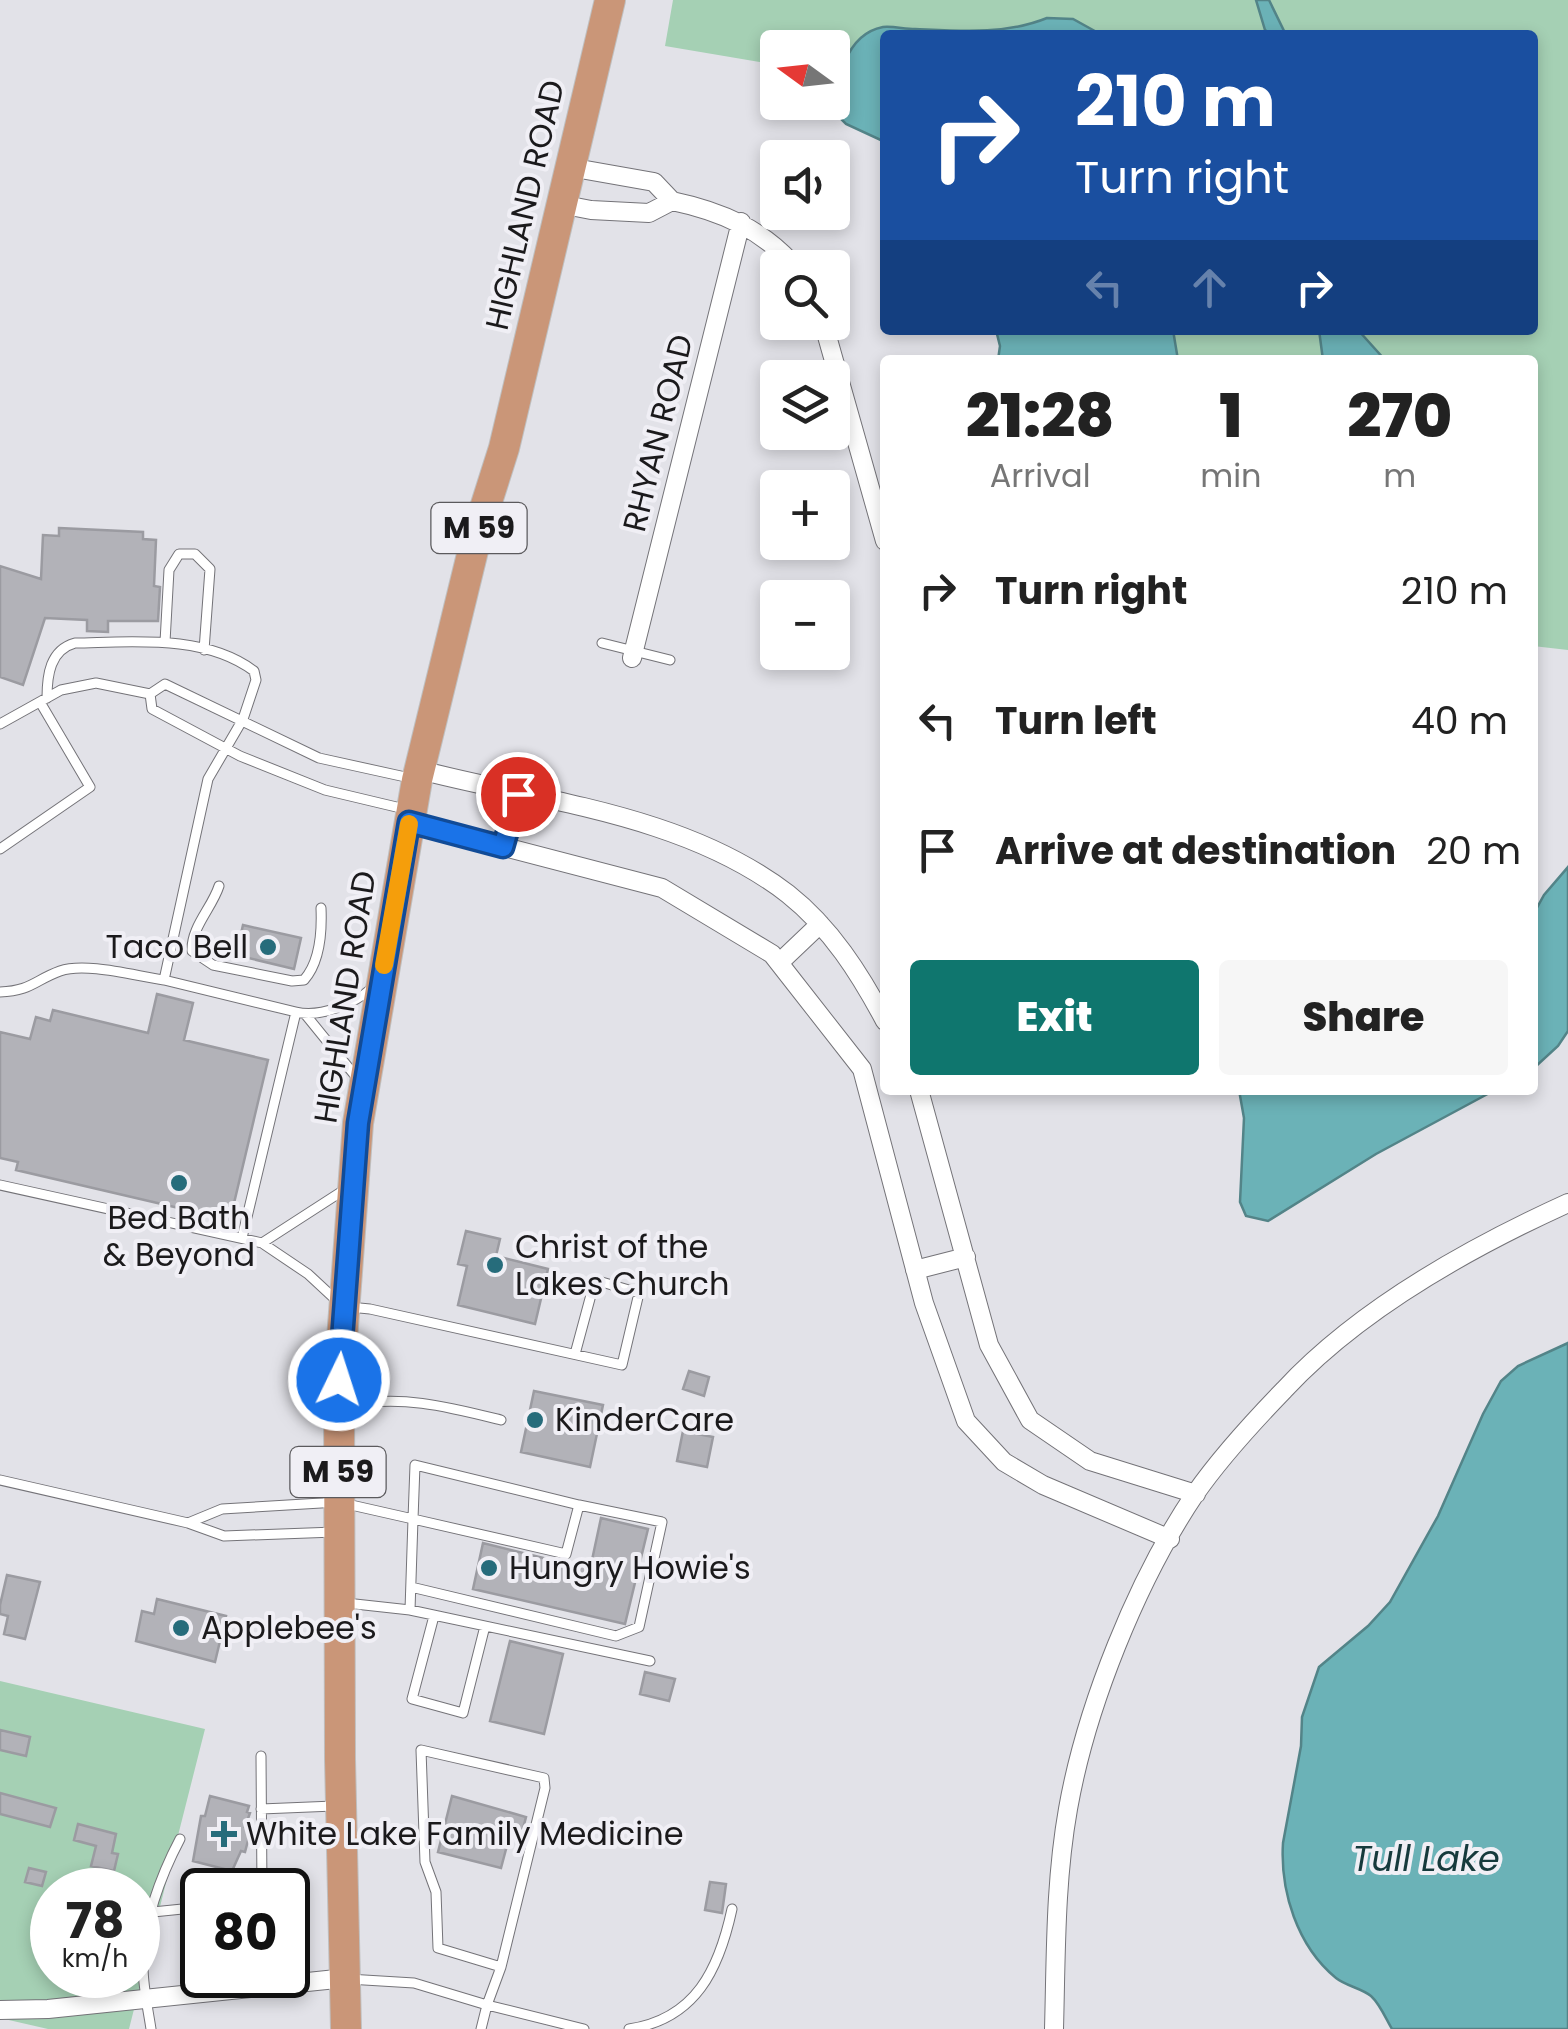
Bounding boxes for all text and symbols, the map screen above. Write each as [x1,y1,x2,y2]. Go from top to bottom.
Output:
north arrow [760,30,850,120]
map controls [760,30,850,670]
text: 210 m [1075,52,1276,151]
icon: right [910,70,1040,200]
street label: HIGHLAND ROAD [474,76,575,334]
button: sound [760,140,850,230]
text: Turn right [1075,146,1289,209]
button: search [760,250,850,340]
icon: left [1077,260,1132,315]
icon: ahead [1182,260,1237,315]
icon: right [1287,260,1342,315]
street label: RHYAN ROAD [611,330,704,536]
button: layers [760,360,850,450]
text: 21:28 [966,374,1115,458]
text: 1 [1219,374,1243,458]
text: 270 [1347,374,1452,458]
text: Arrival [990,453,1091,498]
text: min [1200,453,1262,498]
text: m [1383,453,1416,498]
button: + [760,470,850,560]
road number: M 59 [432,503,526,553]
icon: right [910,563,965,618]
text: Turn right [995,564,1187,617]
text: 210 m [1401,564,1508,617]
button: − [760,580,850,670]
icon: left [910,693,965,748]
text: Turn left [995,694,1157,747]
text: 40 m [1411,694,1508,747]
pin [476,752,561,837]
icon: arrive [491,767,546,822]
icon: arrive [910,823,965,878]
text: Arrive at destination [995,824,1396,877]
text: 20 m [1426,824,1521,877]
street label: HIGHLAND ROAD [302,868,387,1126]
place label: Taco Bell [105,924,248,969]
marker: Taco Bell [257,936,279,958]
button: Exit [910,960,1199,1075]
button: Share [1219,960,1508,1075]
marker: Bed Bath & Beyond [168,1172,190,1194]
place label: Bed Bath & Beyond [103,1195,255,1277]
place label: Christ of the Lakes Church [515,1224,730,1306]
marker: Christ of the Lakes Church [484,1254,506,1276]
position arrow [287,1328,391,1432]
place label: KinderCare [555,1397,734,1442]
marker: KinderCare [524,1409,546,1431]
road number: M 59 [290,1447,386,1497]
place label: Hungry Howie's [509,1545,751,1590]
marker: Hungry Howie's [478,1557,500,1579]
place label: Applebee's [201,1605,377,1650]
marker: Applebee's [170,1617,192,1639]
place label: White Lake Family Medicine [246,1811,683,1856]
marker: White Lake Family Medicine [211,1821,237,1847]
water label: Tull Lake [1352,1834,1500,1883]
speed limit sign: 80 [180,1868,310,1998]
text: 78 [65,1885,125,1956]
text: km/h [62,1941,128,1976]

